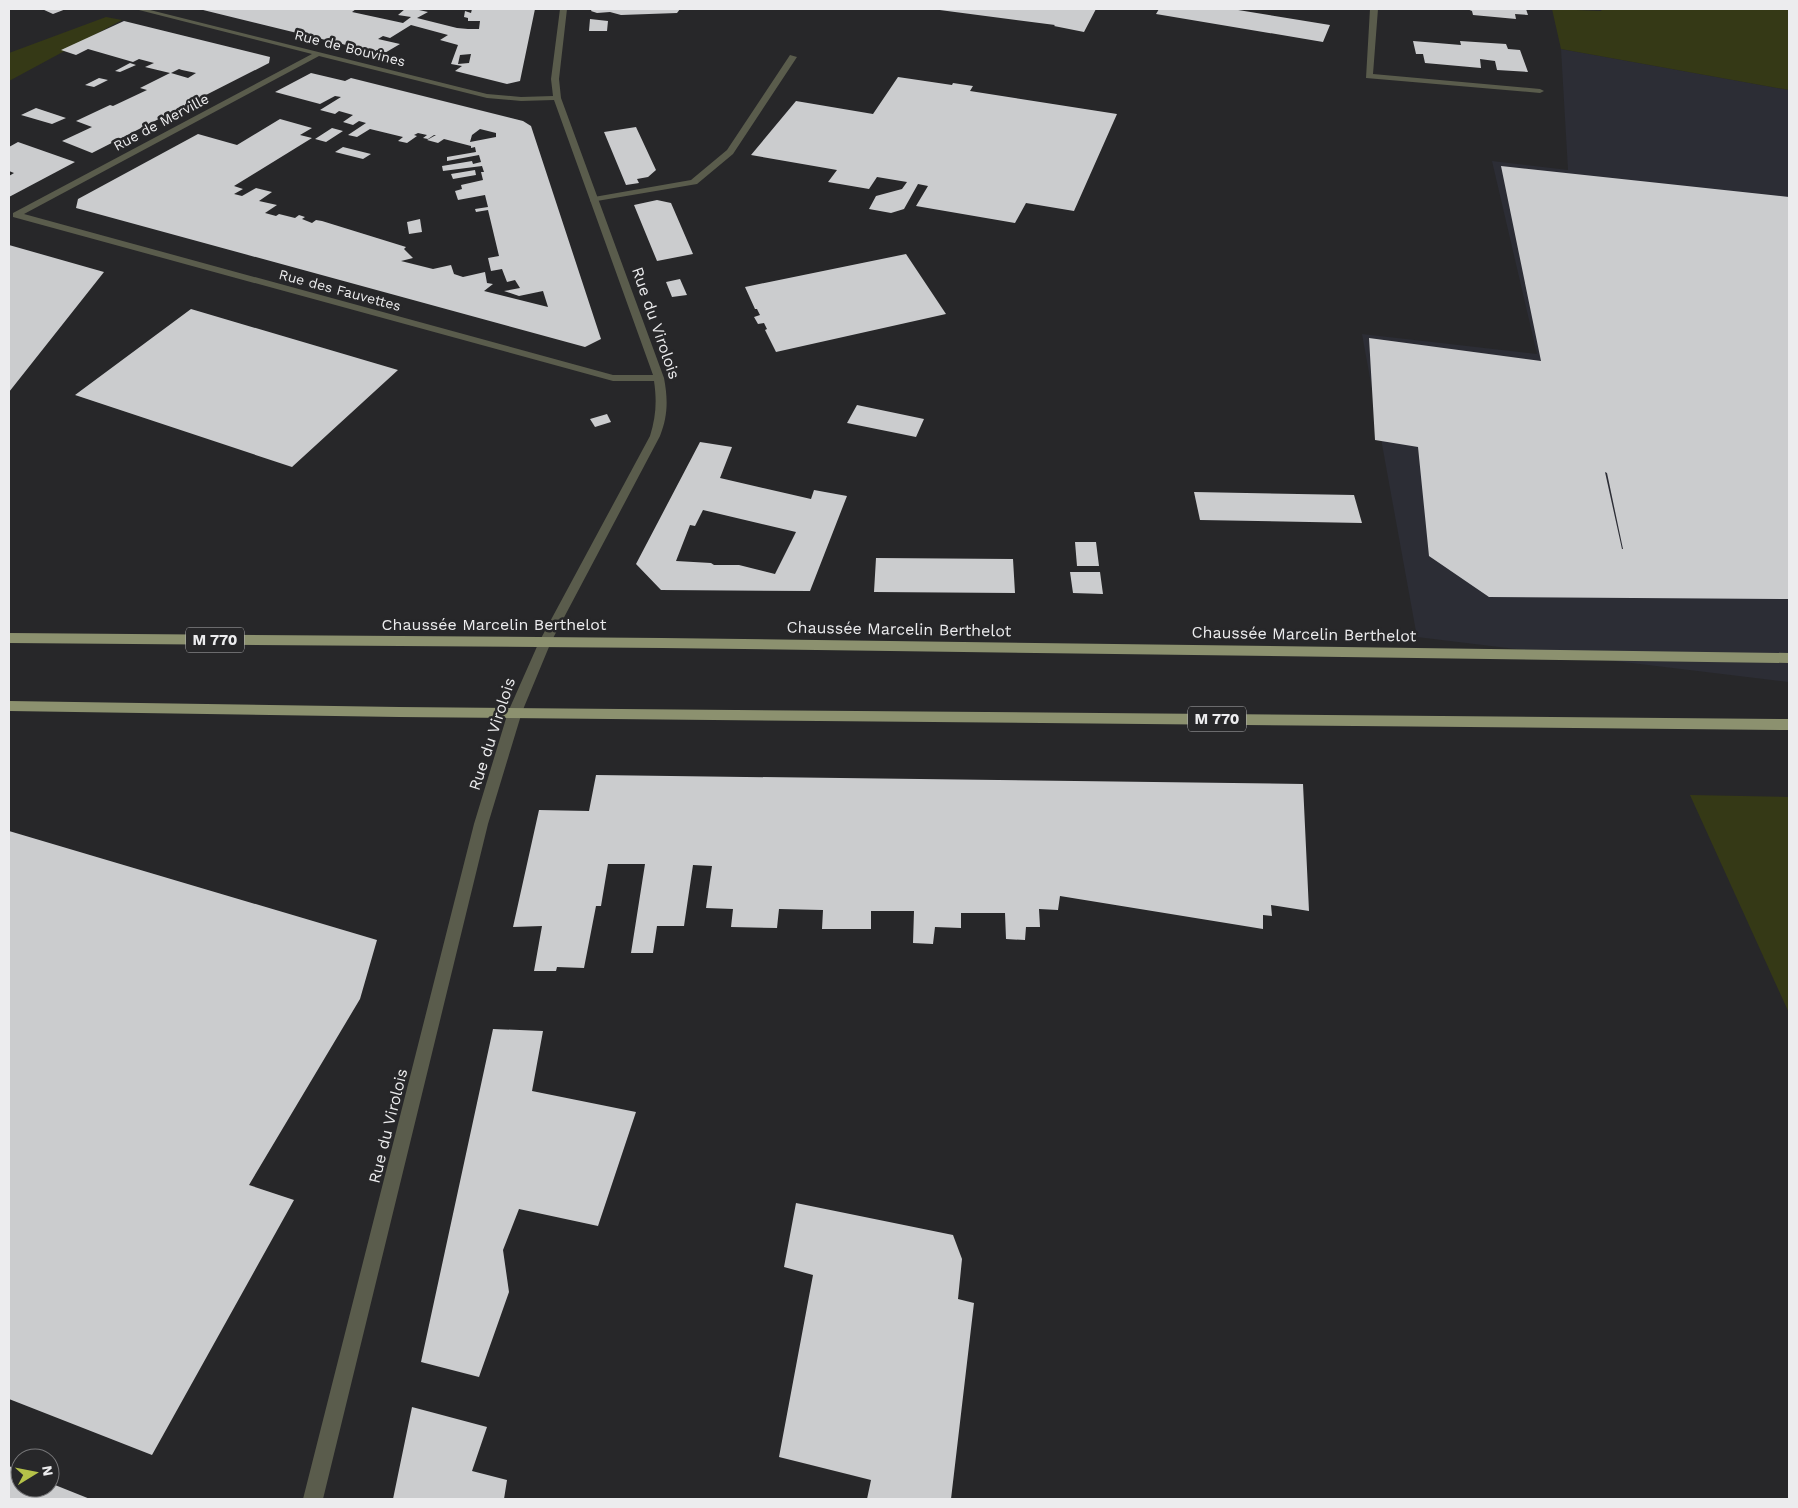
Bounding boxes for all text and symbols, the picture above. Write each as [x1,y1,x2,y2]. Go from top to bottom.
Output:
street label: Rue de Bouvines [293,26,407,70]
street label: Rue de Merville [111,90,211,154]
street label: Rue du Virolois [628,264,684,382]
street label: Rue des Fauvettes [277,266,403,314]
street label: Chaussée Marcelin Berthelot [382,615,607,634]
street label: Chaussée Marcelin Berthelot [786,618,1012,640]
street label: Chaussée Marcelin Berthelot [1191,623,1417,645]
road number: M 770 [186,628,244,652]
street label: Rue du Virolois [465,675,519,793]
road number: M 770 [1188,706,1246,732]
street label: Rue du Virolois [365,1067,411,1185]
north arrow [10,1448,60,1498]
text: N [39,1464,57,1477]

